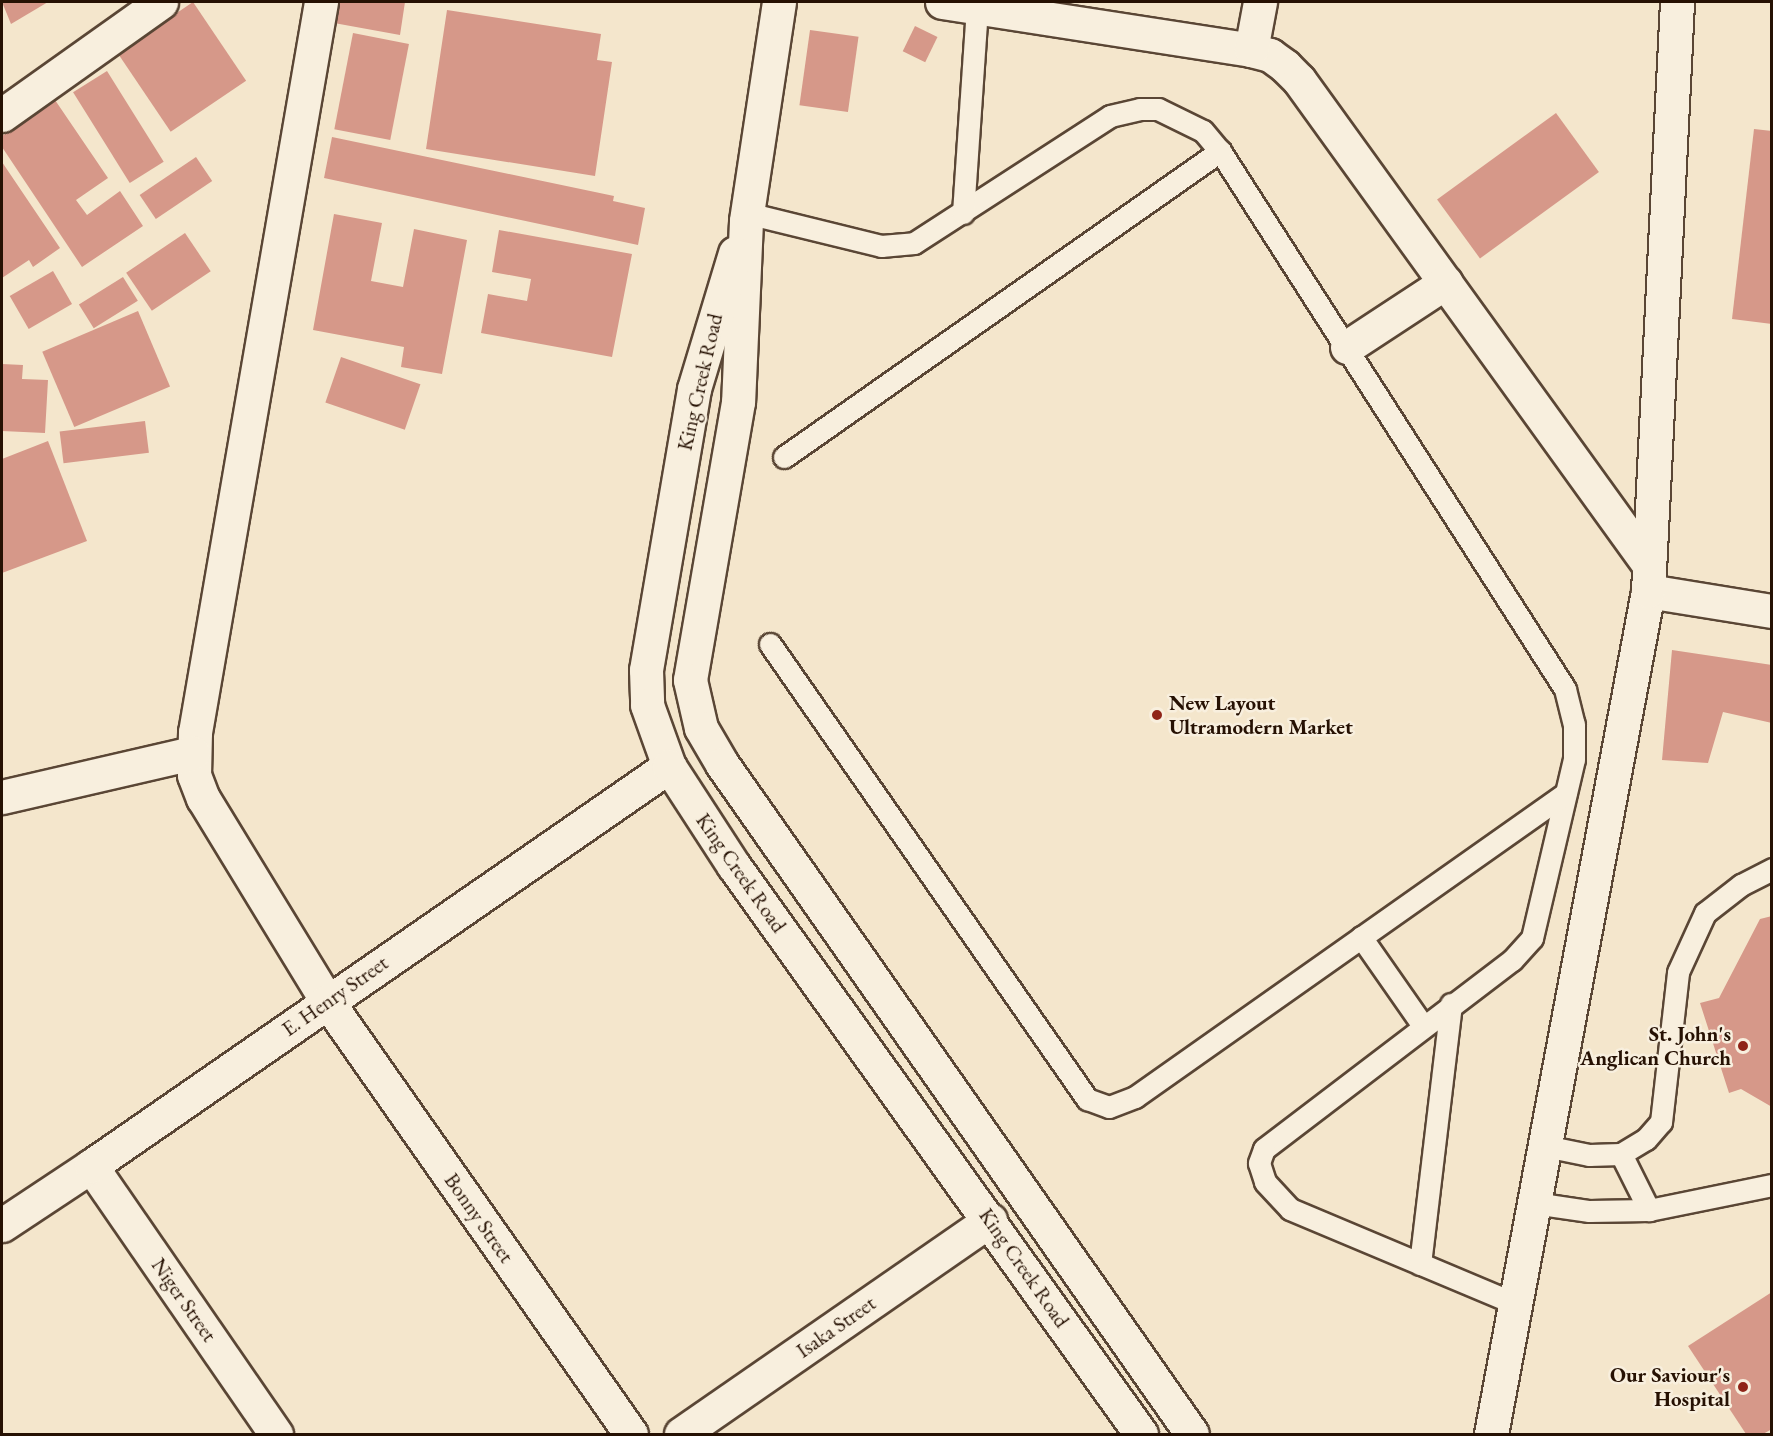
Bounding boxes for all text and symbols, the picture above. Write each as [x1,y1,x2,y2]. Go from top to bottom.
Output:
street label: King Creek Road [672,311,728,453]
place label: New Layout Ultramodern Market [1169,690,1353,740]
marker: New Layout Ultramodern Market [1150,708,1164,722]
street label: King Creek Road [691,808,791,938]
street label: E. Henry Street [277,950,393,1042]
place label: St. John's Anglican Church [1580,1021,1731,1071]
marker: St. John's Anglican Church [1736,1039,1750,1053]
street label: Bonny Street [439,1168,519,1268]
street label: King Creek Road [974,1203,1074,1333]
street label: Niger Street [146,1253,222,1347]
street label: Isaka Street [792,1291,880,1363]
place label: Our Saviour's Hospital [1610,1362,1730,1412]
marker: Our Saviour's Hospital [1734,1378,1752,1396]

